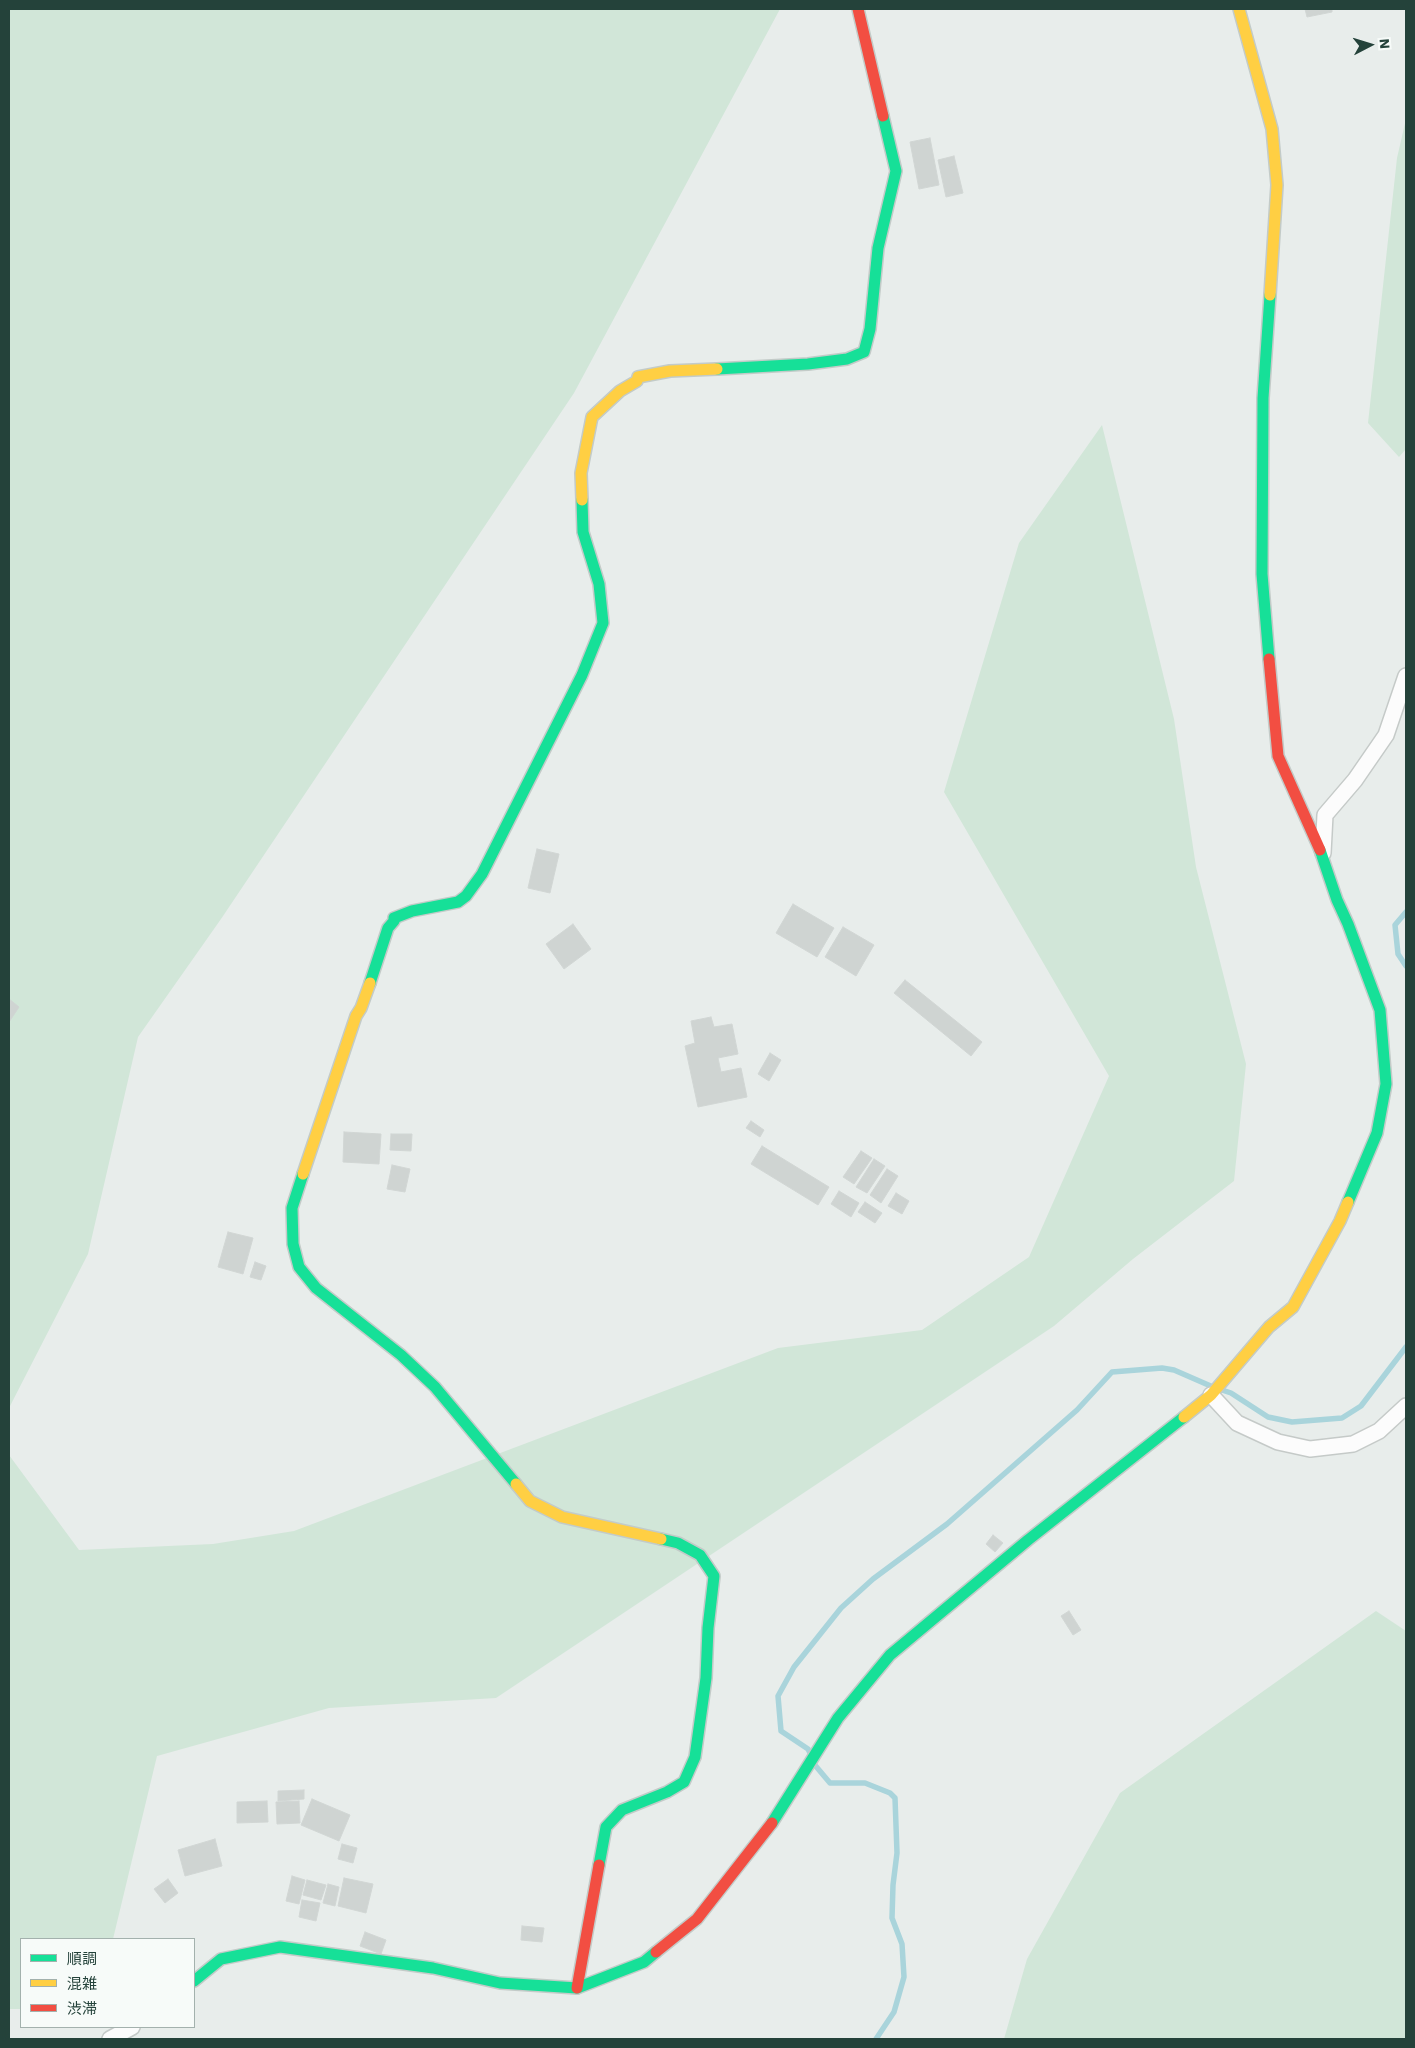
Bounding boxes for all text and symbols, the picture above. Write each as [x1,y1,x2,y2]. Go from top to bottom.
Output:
north arrow [1345,20,1395,70]
text: N [1377,38,1393,50]
legend [20,1938,195,2028]
text: 順調 [67,1950,97,1968]
text: 混雑 [67,1975,97,1993]
text: 渋滞 [67,2000,97,2018]

